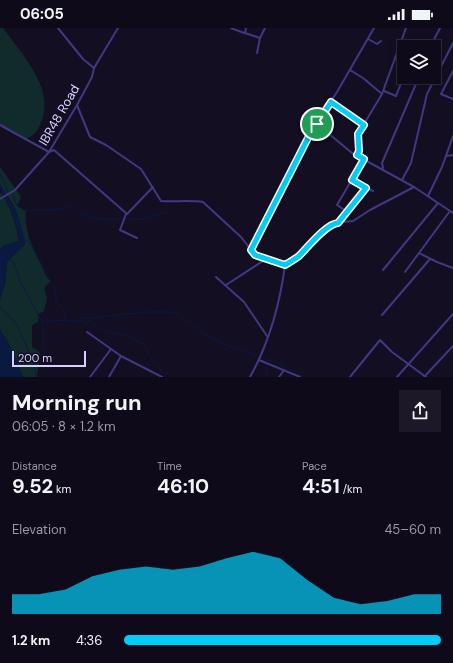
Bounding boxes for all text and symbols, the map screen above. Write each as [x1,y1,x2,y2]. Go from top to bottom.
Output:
text: 06:05 [20,4,64,24]
map controls [397,40,441,84]
button: layers [397,40,441,84]
street label: IBR48 Road [35,81,83,149]
pin [300,107,334,141]
icon: arrive [306,113,328,135]
scale bar [12,349,86,368]
text: 200 m [18,351,52,365]
text: Morning run [12,388,142,417]
button: share [399,390,441,432]
text: 06:05 · 8 × 1.2 km [12,418,116,435]
text: Distance [12,459,57,473]
text: Time [157,459,182,473]
text: Pace [302,459,327,473]
text: 9.52 [12,473,53,499]
text: 46:10 [157,473,209,499]
text: 4:51 [302,473,340,499]
text: km [53,482,71,496]
text: /km [340,482,362,496]
text: Elevation [12,521,66,538]
text: 45–60 m [384,521,441,538]
text: 1.2 km [12,632,50,649]
text: 4:36 [76,632,102,649]

